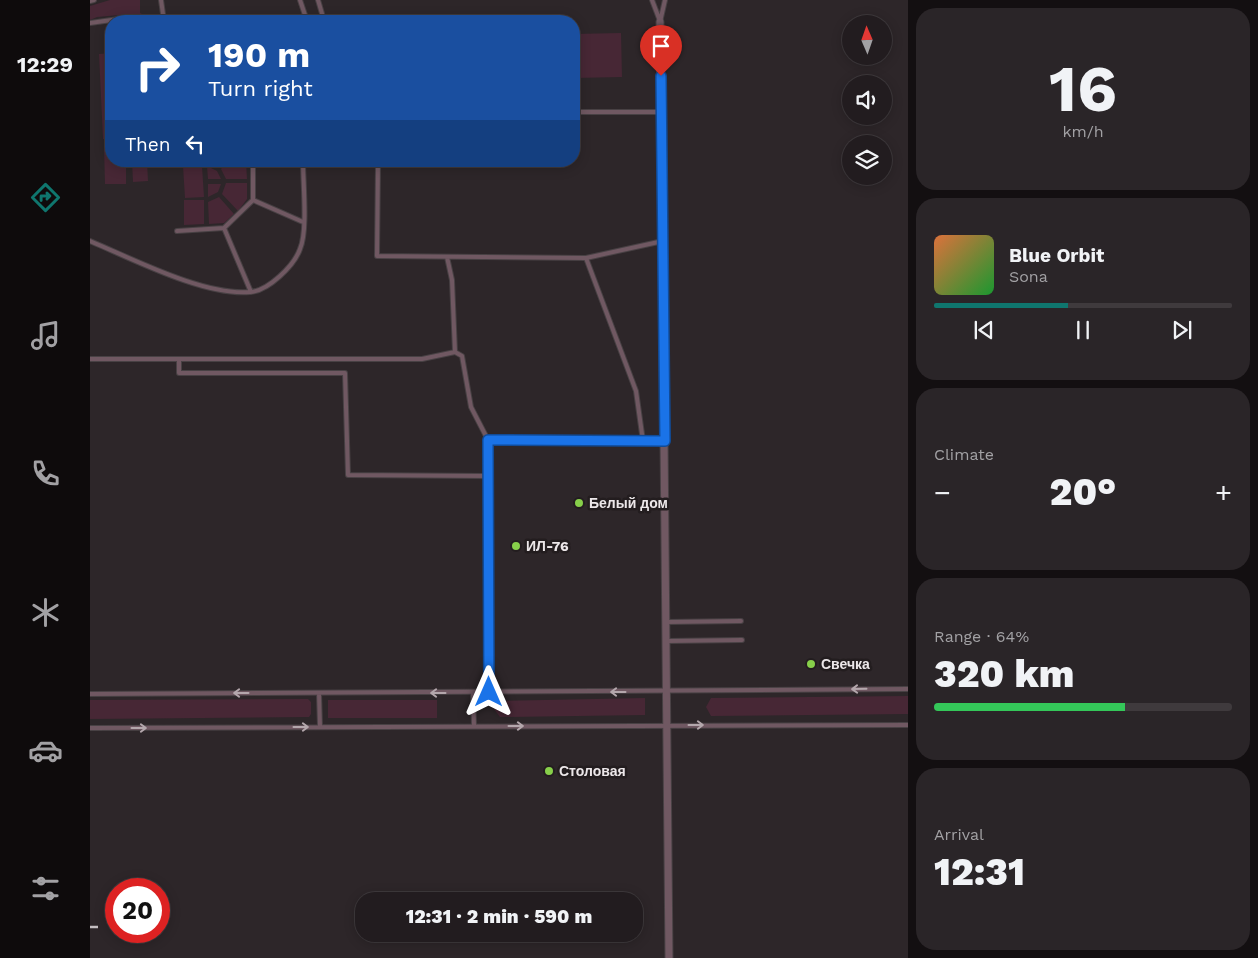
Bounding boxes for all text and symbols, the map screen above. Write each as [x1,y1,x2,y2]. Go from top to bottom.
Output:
north arrow [842,15,892,65]
map controls [842,15,892,185]
pin [640,25,682,76]
icon: arrive [647,32,675,60]
text: 190 m [208,34,310,76]
icon: right [125,35,190,100]
text: 16 [1049,51,1117,127]
text: 12:29 [17,52,73,77]
button: sound [842,75,892,125]
text: Turn right [208,76,313,101]
text: km/h [1062,122,1104,141]
icon: left [181,130,209,158]
text: Then [125,133,171,156]
button: layers [842,135,892,185]
icon: directions [28,180,63,215]
text: Blue Orbit [1009,244,1104,267]
text: Sona [1009,267,1048,286]
icon: previous [970,316,998,344]
icon: pause [1069,316,1097,344]
icon: next [1168,316,1196,344]
icon: music [28,318,63,353]
text: Climate [934,445,994,464]
icon: phone [28,456,63,491]
text: 20° [1050,470,1116,514]
text: − [934,476,951,509]
text: + [1215,476,1232,509]
place label: Белый дом [589,495,668,511]
marker: Белый дом [573,497,585,509]
place label: ИЛ-76 [526,538,569,554]
marker: ИЛ-76 [510,540,522,552]
icon: climate [28,595,63,630]
text: Range · 64% [934,627,1029,646]
text: 320 km [934,652,1074,696]
place label: Свечка [821,656,870,672]
marker: Свечка [805,658,817,670]
position arrow [462,665,514,717]
one-way arrow [852,684,868,694]
one-way arrow [610,687,626,697]
one-way arrow [233,688,249,698]
one-way arrow [430,688,446,697]
one-way arrow [688,720,704,730]
one-way arrow [508,721,524,731]
one-way arrow [292,722,309,732]
one-way arrow [130,723,146,732]
icon: car [28,733,63,768]
place label: Столовая [559,763,626,779]
marker: Столовая [543,765,555,777]
text: Arrival [934,825,984,844]
text: 12:31 [934,850,1025,894]
icon: filters [28,871,63,906]
speed limit sign: 20 [105,878,170,943]
text: 12:31 · 2 min · 590 m [406,905,592,928]

